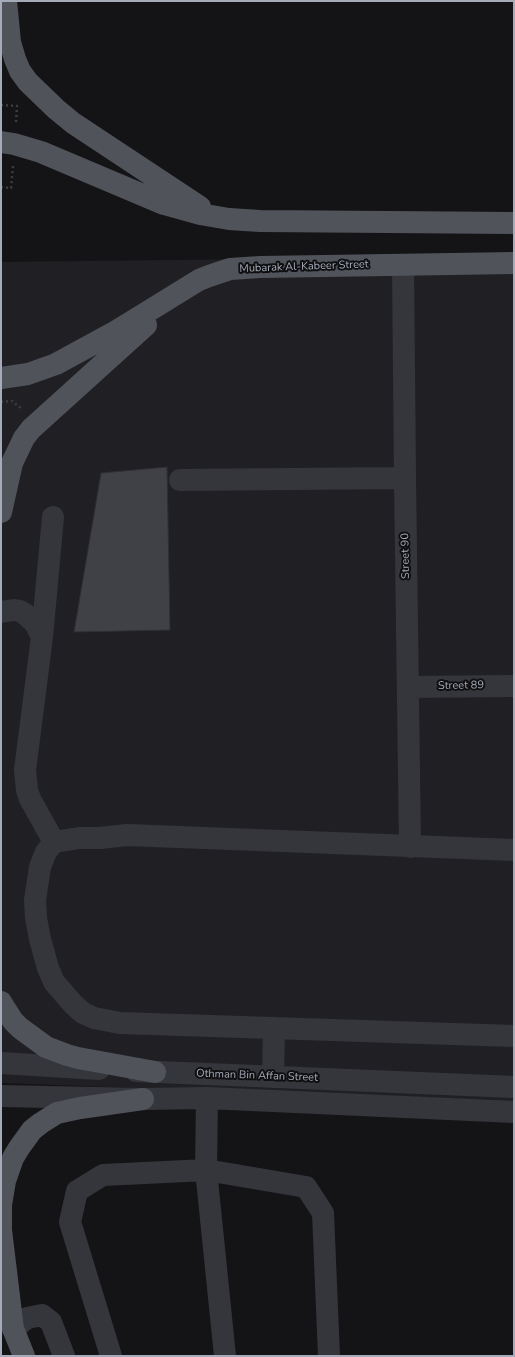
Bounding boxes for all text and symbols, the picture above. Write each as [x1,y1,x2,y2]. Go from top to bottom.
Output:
street label: Mubarak Al-Kabeer Street [239,258,369,276]
street label: Street 90 [399,533,413,579]
street label: Street 89 [438,679,484,693]
street label: Othman Bin Affan Street [196,1067,318,1085]

